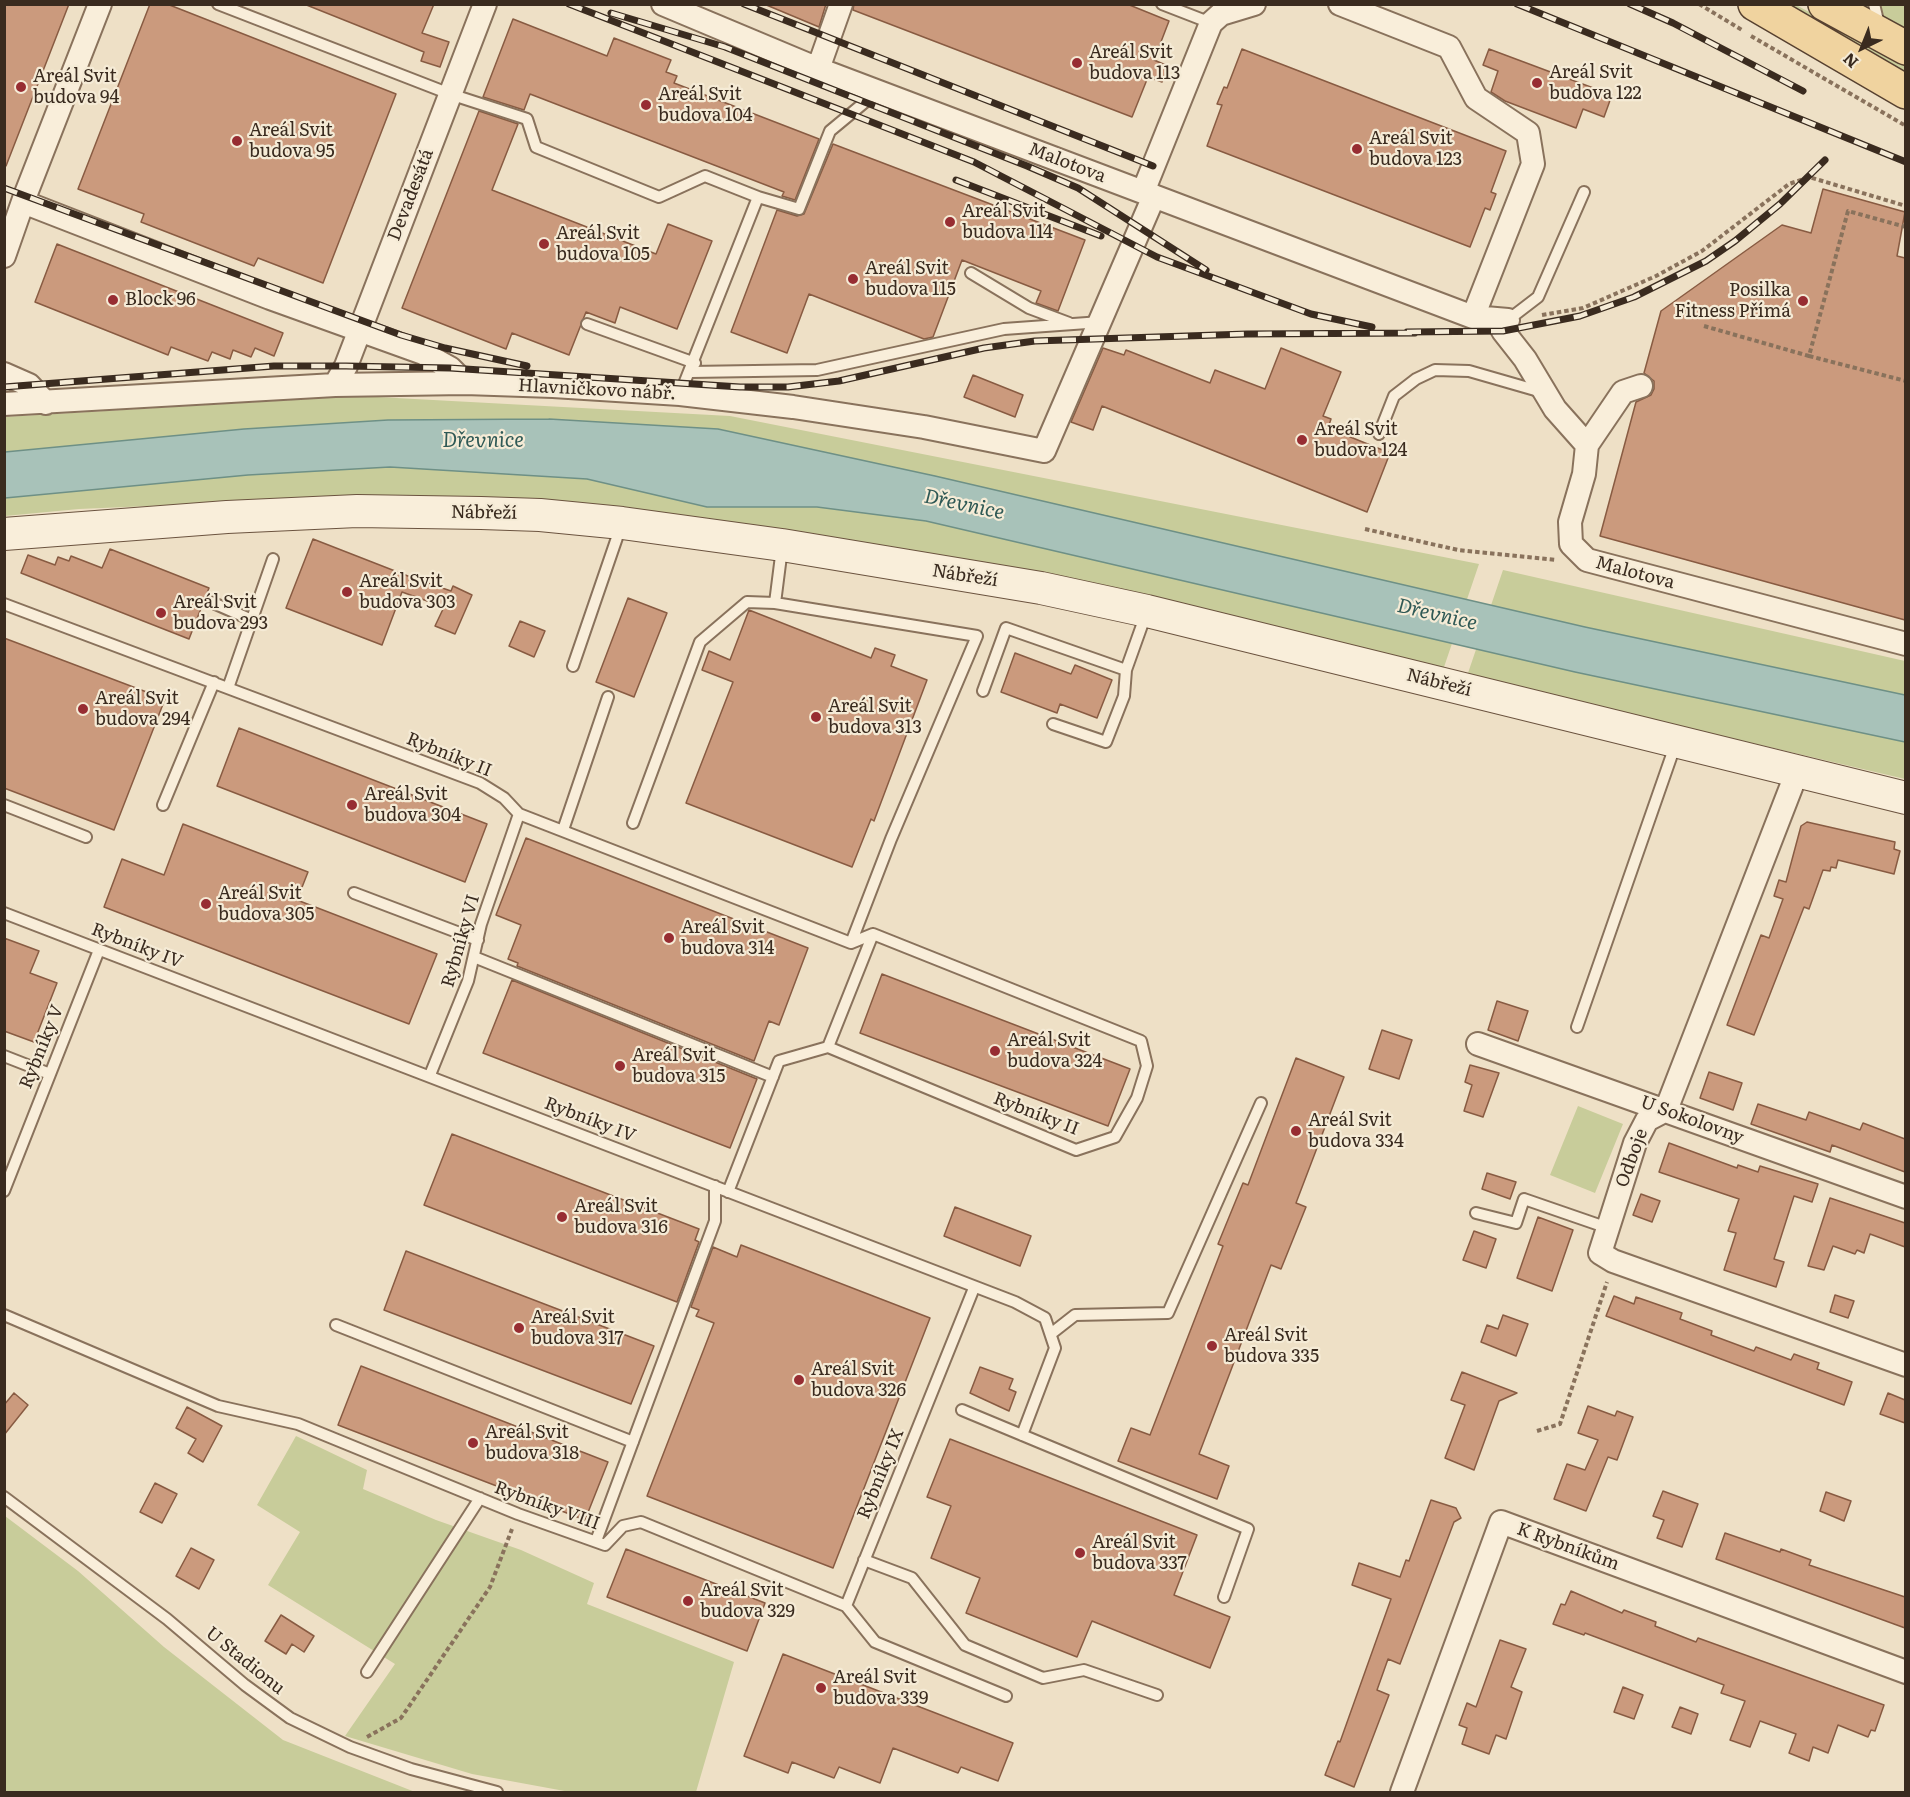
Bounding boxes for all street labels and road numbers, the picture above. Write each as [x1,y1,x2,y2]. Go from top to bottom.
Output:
street label: Malotova [1025,138,1109,188]
street label: Devadesátá [384,146,438,244]
street label: Hlavničkovo nábř. [517,375,677,405]
street label: Nábřeží [451,502,517,524]
street label: Malotova [1593,552,1677,594]
street label: Nábřeží [931,560,999,592]
street label: Nábřeží [1404,664,1474,702]
street label: Rybníky II [403,728,495,782]
street label: Rybníky VI [437,892,485,990]
street label: Rybníky IV [88,919,186,973]
street label: Rybníky V [15,1002,69,1092]
street label: Rybníky II [990,1088,1082,1140]
street label: U Sokolovny [1637,1091,1747,1149]
street label: Rybníky IV [541,1093,639,1147]
street label: Odboje [1611,1126,1653,1190]
street label: Rybníky IX [853,1426,909,1522]
street label: Rybníky VIII [491,1477,603,1535]
street label: K Rybníkům [1514,1519,1622,1575]
street label: U Stadionu [201,1622,289,1700]

